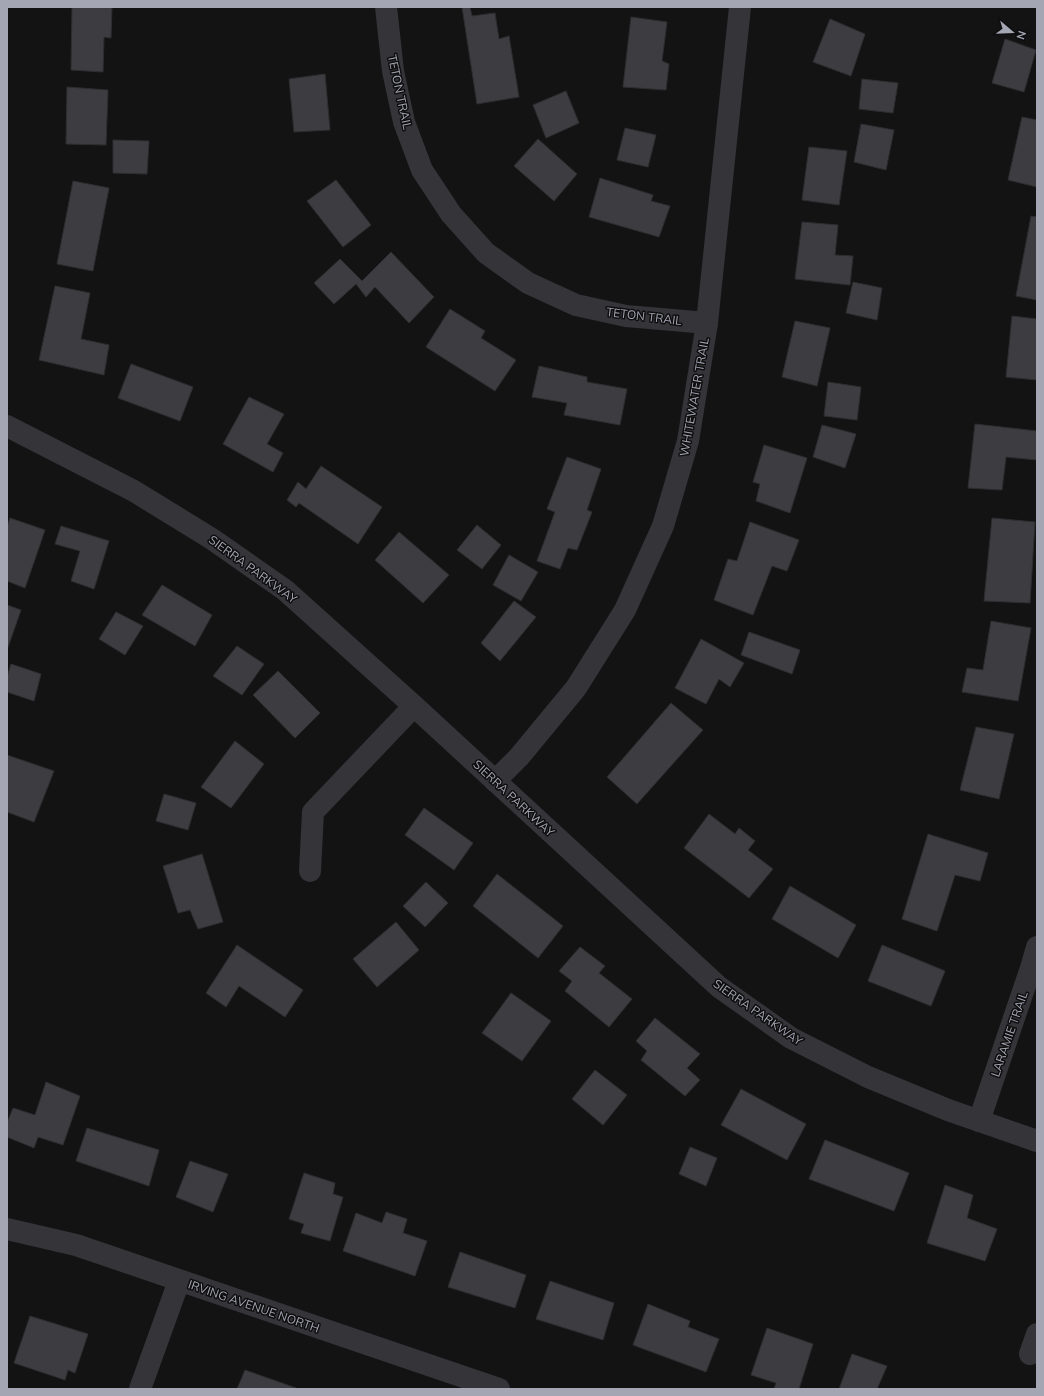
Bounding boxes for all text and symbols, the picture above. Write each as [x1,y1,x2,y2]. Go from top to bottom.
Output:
north arrow [992,12,1032,52]
text: N [1013,29,1029,41]
street label: TETON TRAIL [385,53,415,131]
street label: TETON TRAIL [605,304,683,328]
street label: WHITEWATER TRAIL [676,336,712,457]
street label: SIERRA PARKWAY [206,532,301,607]
street label: SIERRA PARKWAY [470,757,558,840]
street label: SIERRA PARKWAY [710,976,806,1049]
street label: LARAMIE TRAIL [987,989,1031,1079]
street label: IRVING AVENUE NORTH [186,1276,322,1336]

